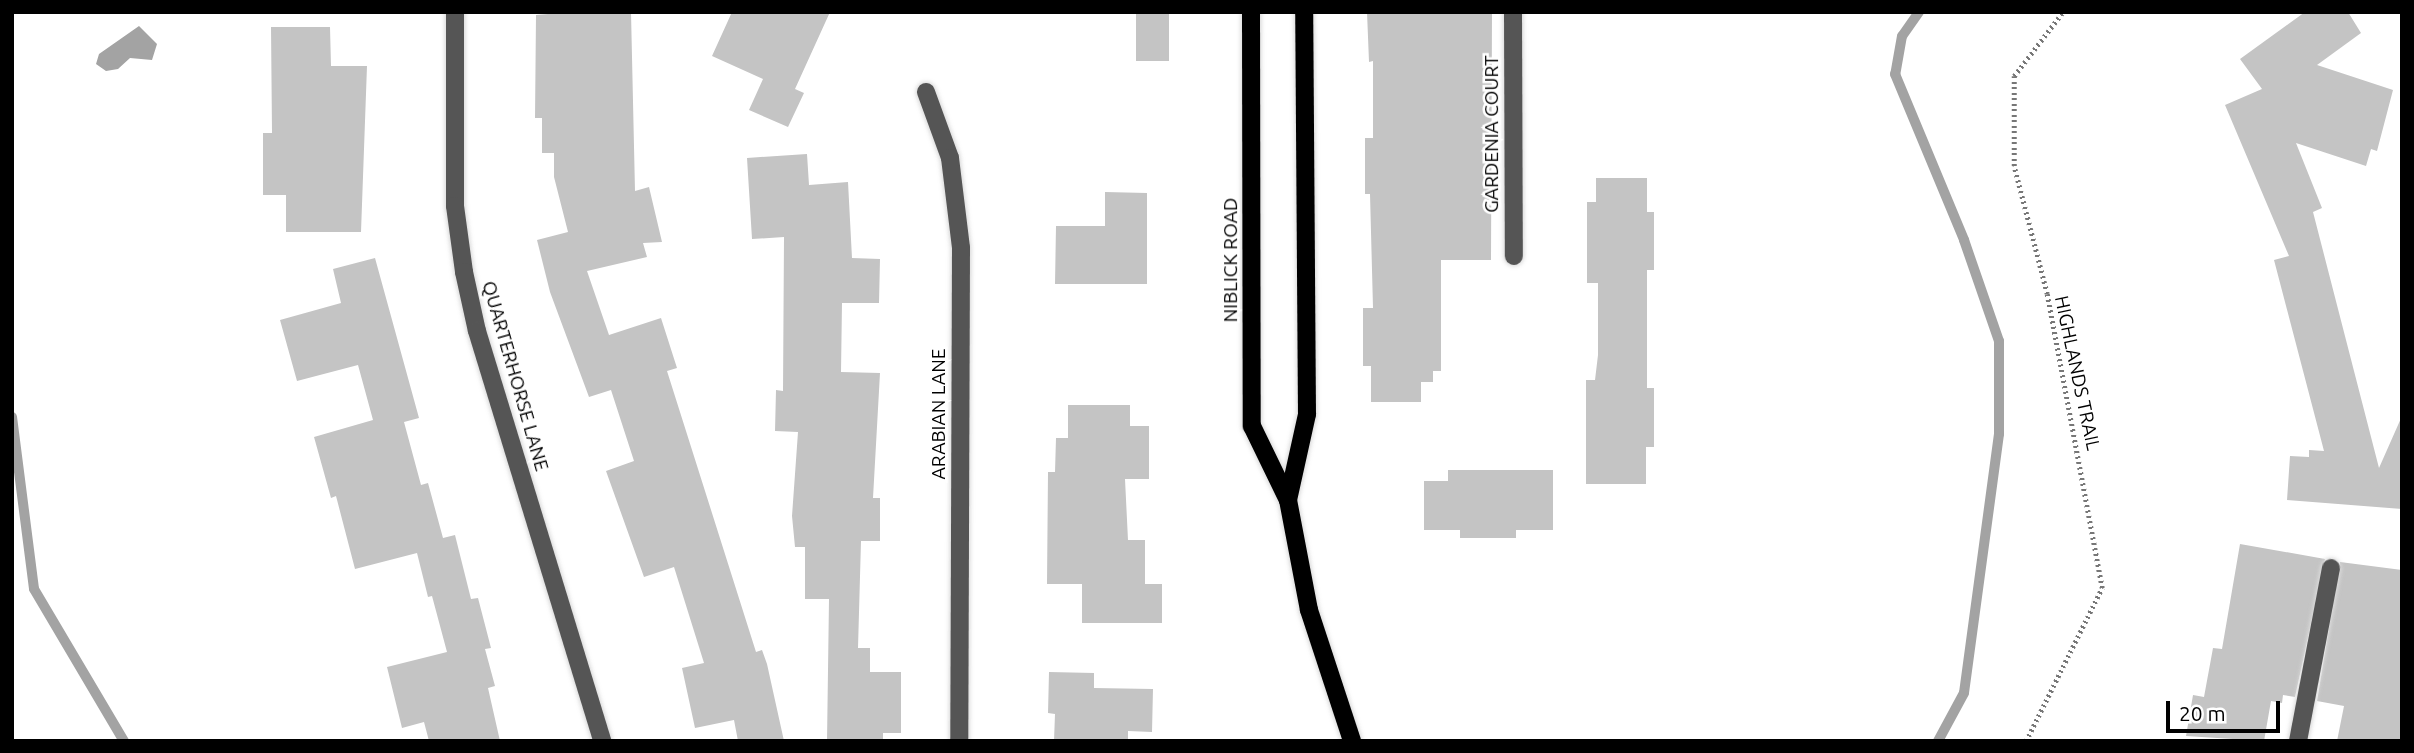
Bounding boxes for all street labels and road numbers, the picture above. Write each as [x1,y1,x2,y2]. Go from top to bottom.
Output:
street label: GARDENIA COURT [1481,55,1503,213]
street label: NIBLICK ROAD [1220,198,1242,322]
street label: QUARTERHORSE LANE [477,278,553,474]
street label: HIGHLANDS TRAIL [2049,294,2105,452]
street label: ARABIAN LANE [928,348,950,480]

